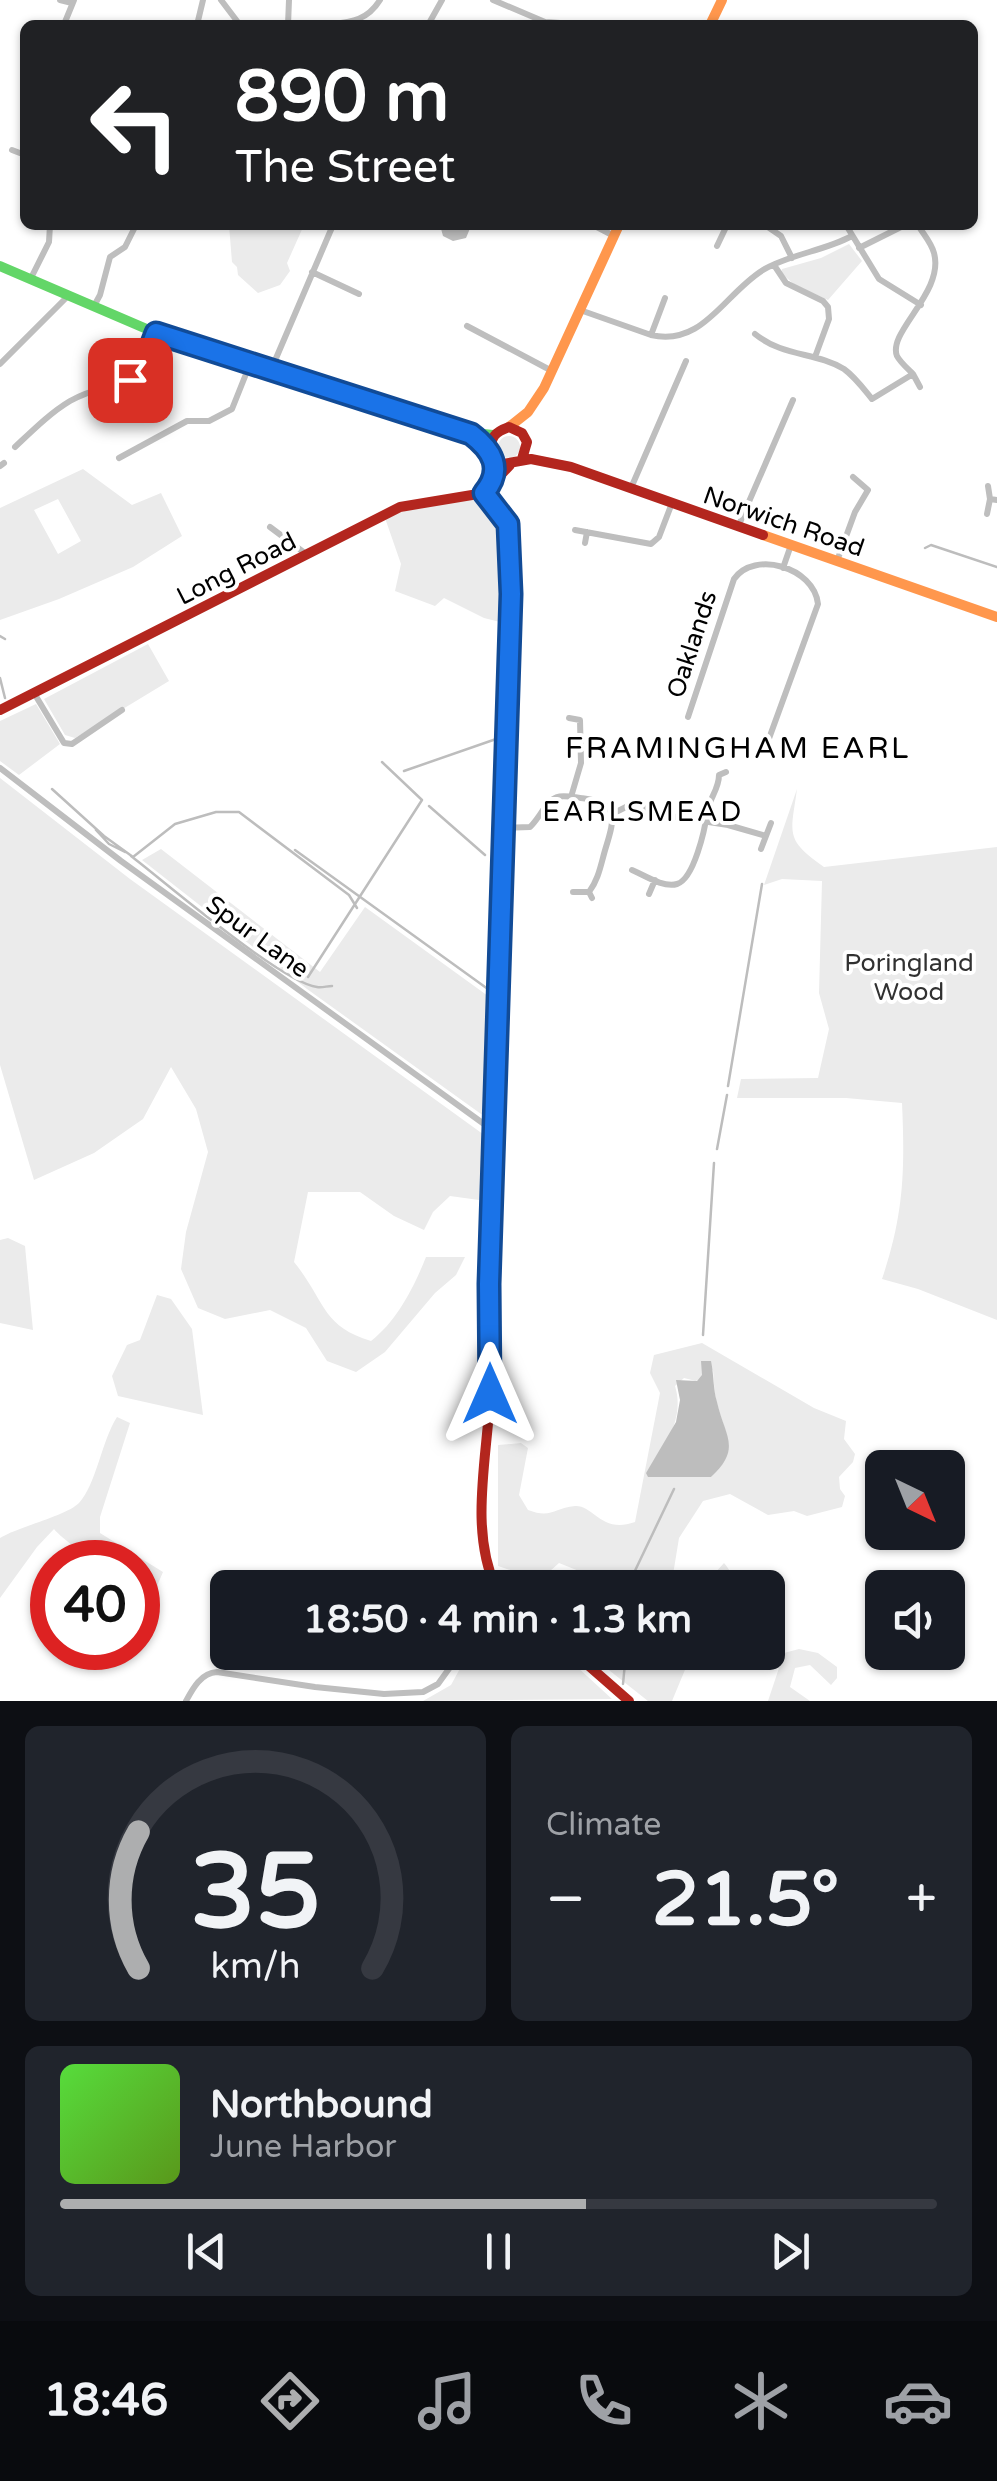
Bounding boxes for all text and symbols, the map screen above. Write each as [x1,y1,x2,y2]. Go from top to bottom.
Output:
text: 890 m [235,56,449,140]
icon: left [70,60,200,190]
text: The Street [235,141,455,195]
pin [88,338,173,423]
icon: arrive [103,353,158,408]
street label: Norwich Road [699,480,868,564]
street label: Long Road [172,526,301,612]
street label: Oaklands [661,587,723,702]
district label: FRAMINGHAM EARL [565,730,911,767]
district label: EARLSMEAD [542,795,744,829]
street label: Spur Lane [200,889,315,984]
park label: Poringland Wood [844,948,974,1007]
position arrow [438,1342,542,1446]
north arrow [865,1450,965,1550]
map controls [865,1450,965,1670]
speed limit sign: 40 [30,1540,160,1670]
button: sound [865,1570,965,1670]
text: 18:50 · 4 min · 1.3 km [303,1597,692,1643]
text: Climate [546,1806,661,1844]
text: 35 [190,1831,321,1956]
text: 21.5° [652,1855,839,1945]
text: − [546,1867,585,1933]
text: + [906,1867,937,1933]
text: km/h [211,1945,300,1988]
text: Northbound [210,2082,433,2128]
text: June Harbor [210,2128,397,2166]
icon: previous [179,2224,234,2279]
icon: pause [471,2224,526,2279]
icon: next [763,2224,818,2279]
icon: directions [255,2366,325,2436]
icon: music [412,2366,482,2436]
icon: phone [569,2366,639,2436]
icon: climate [726,2366,796,2436]
icon: car [883,2366,953,2436]
text: 18:46 [44,2374,168,2428]

